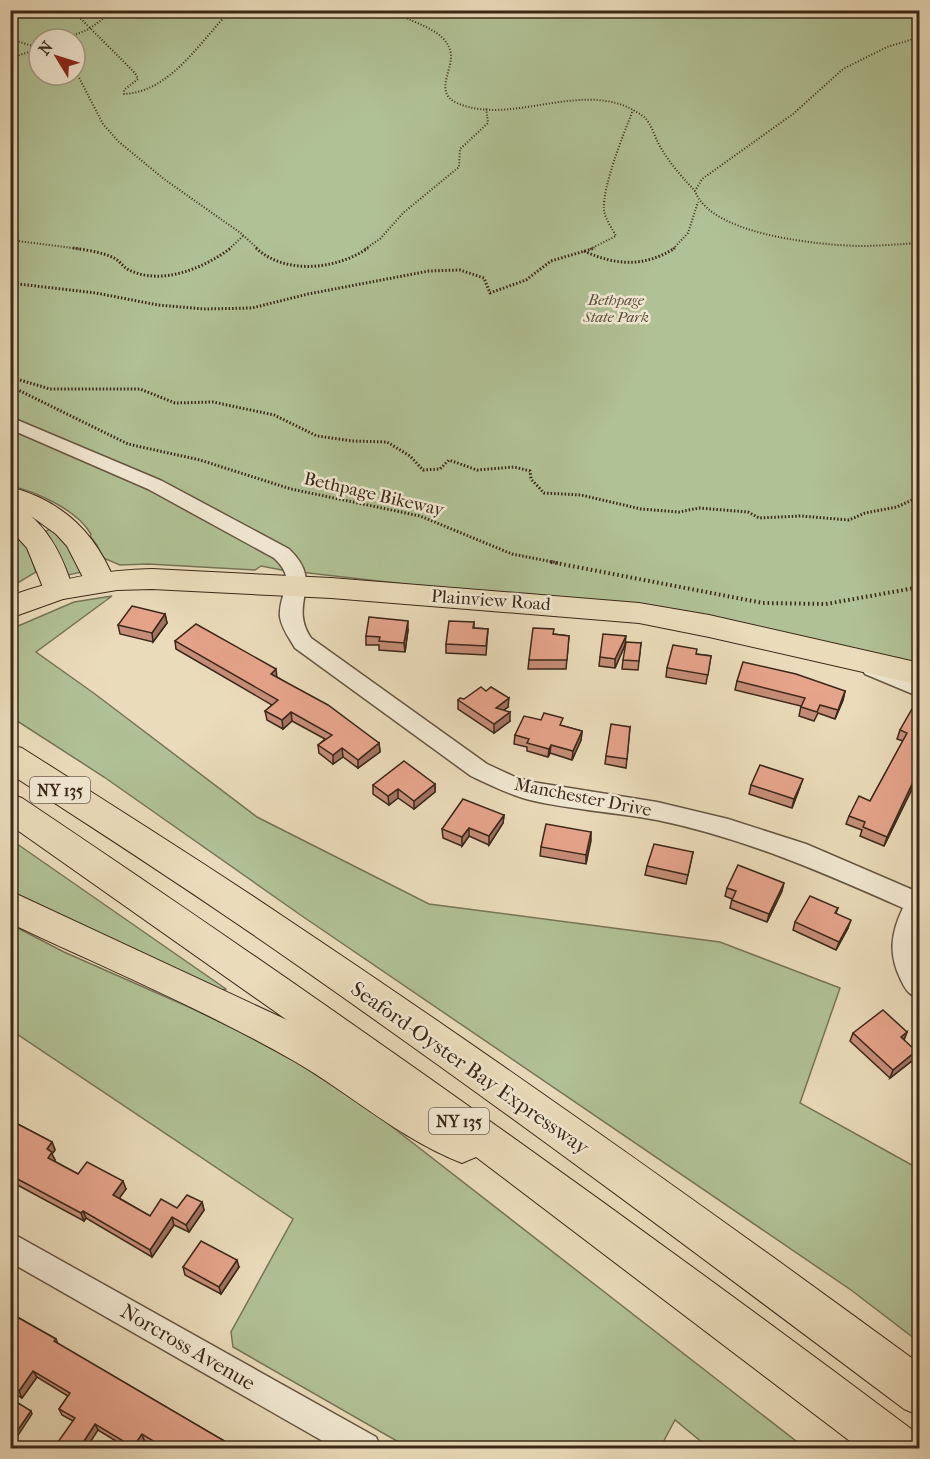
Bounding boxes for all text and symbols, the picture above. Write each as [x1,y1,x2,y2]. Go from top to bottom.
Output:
north arrow [27,27,87,87]
text: N [34,37,57,59]
park label: Bethpage State Park [582,291,649,326]
street label: Bethpage Bikeway [302,468,447,521]
street label: Plainview Road [430,586,552,615]
street label: Manchester Drive [512,774,653,821]
road number: NY 135 [30,777,90,803]
street label: Seaford-Oyster Bay Expressway [346,977,594,1160]
road number: NY 135 [429,1108,489,1134]
street label: Norcross Avenue [116,1299,260,1395]

